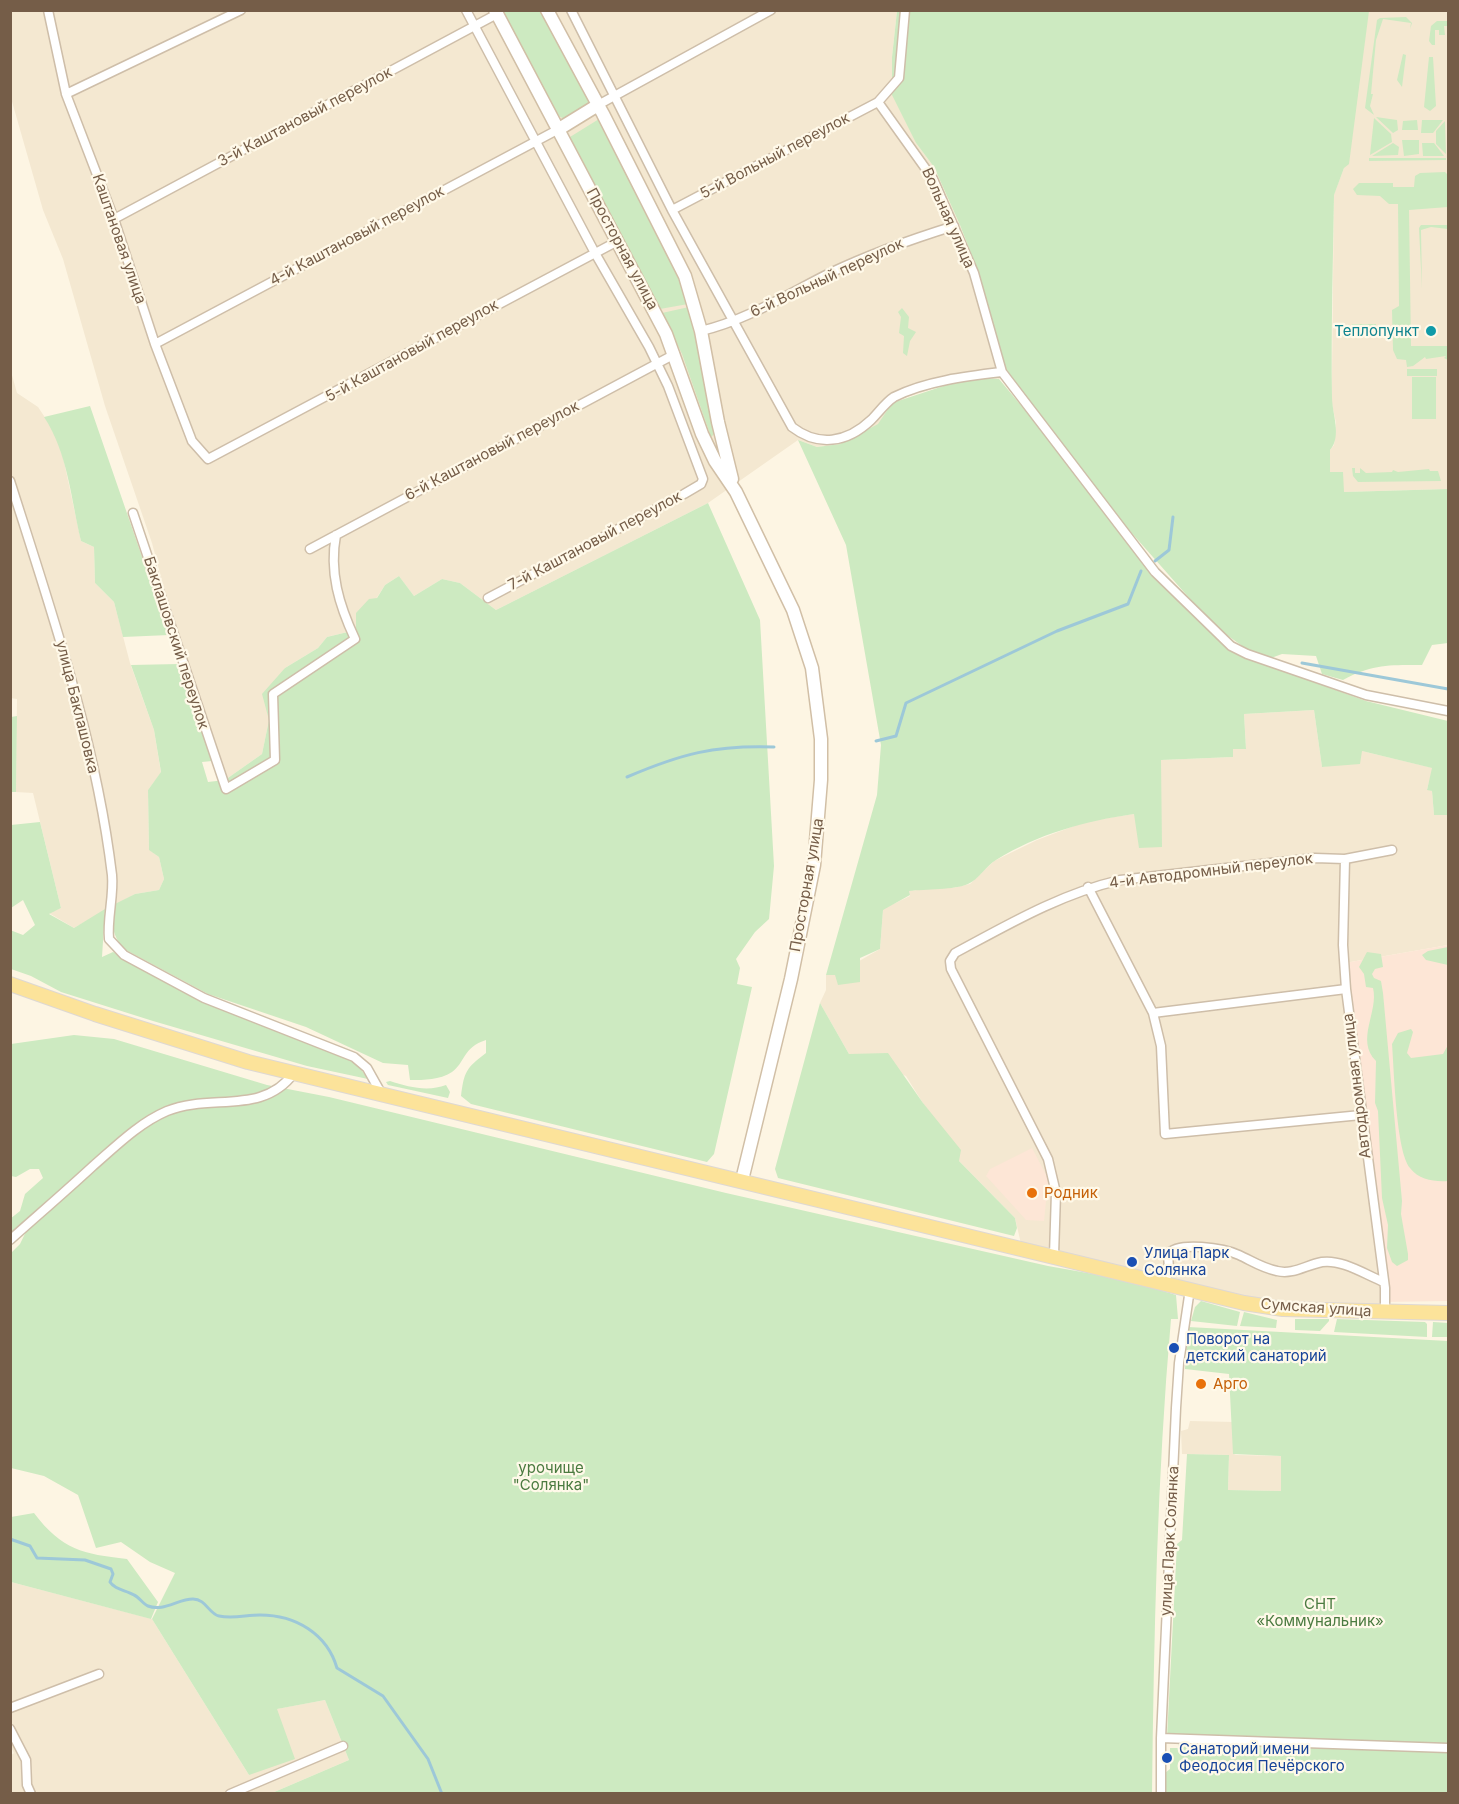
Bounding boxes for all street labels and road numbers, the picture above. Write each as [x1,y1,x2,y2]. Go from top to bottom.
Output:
street label: 3-й Каштановый переулок [215,63,395,171]
street label: 5-й Вольный переулок [697,109,853,203]
street label: Вольная улица [918,165,978,271]
street label: Каштановая улица [88,172,150,306]
street label: 4-й Каштановый переулок [267,182,447,290]
street label: Просторная улица [582,185,662,313]
street label: 6-й Вольный переулок [748,235,906,321]
street label: 5-й Каштановый переулок [323,296,501,406]
street label: 6-й Каштановый переулок [402,397,582,505]
street label: 7-й Каштановый переулок [505,488,685,594]
street label: Баклашовский переулок [140,554,212,732]
street label: улица Баклашовка [52,639,102,775]
street label: Просторная улица [786,817,828,953]
street label: 4-й Автодромный переулок [1108,850,1314,892]
street label: Автодромная улица [1339,1012,1375,1160]
street label: Сумская улица [1260,1295,1372,1321]
street label: улица Парк Солянка [1157,1466,1183,1616]

